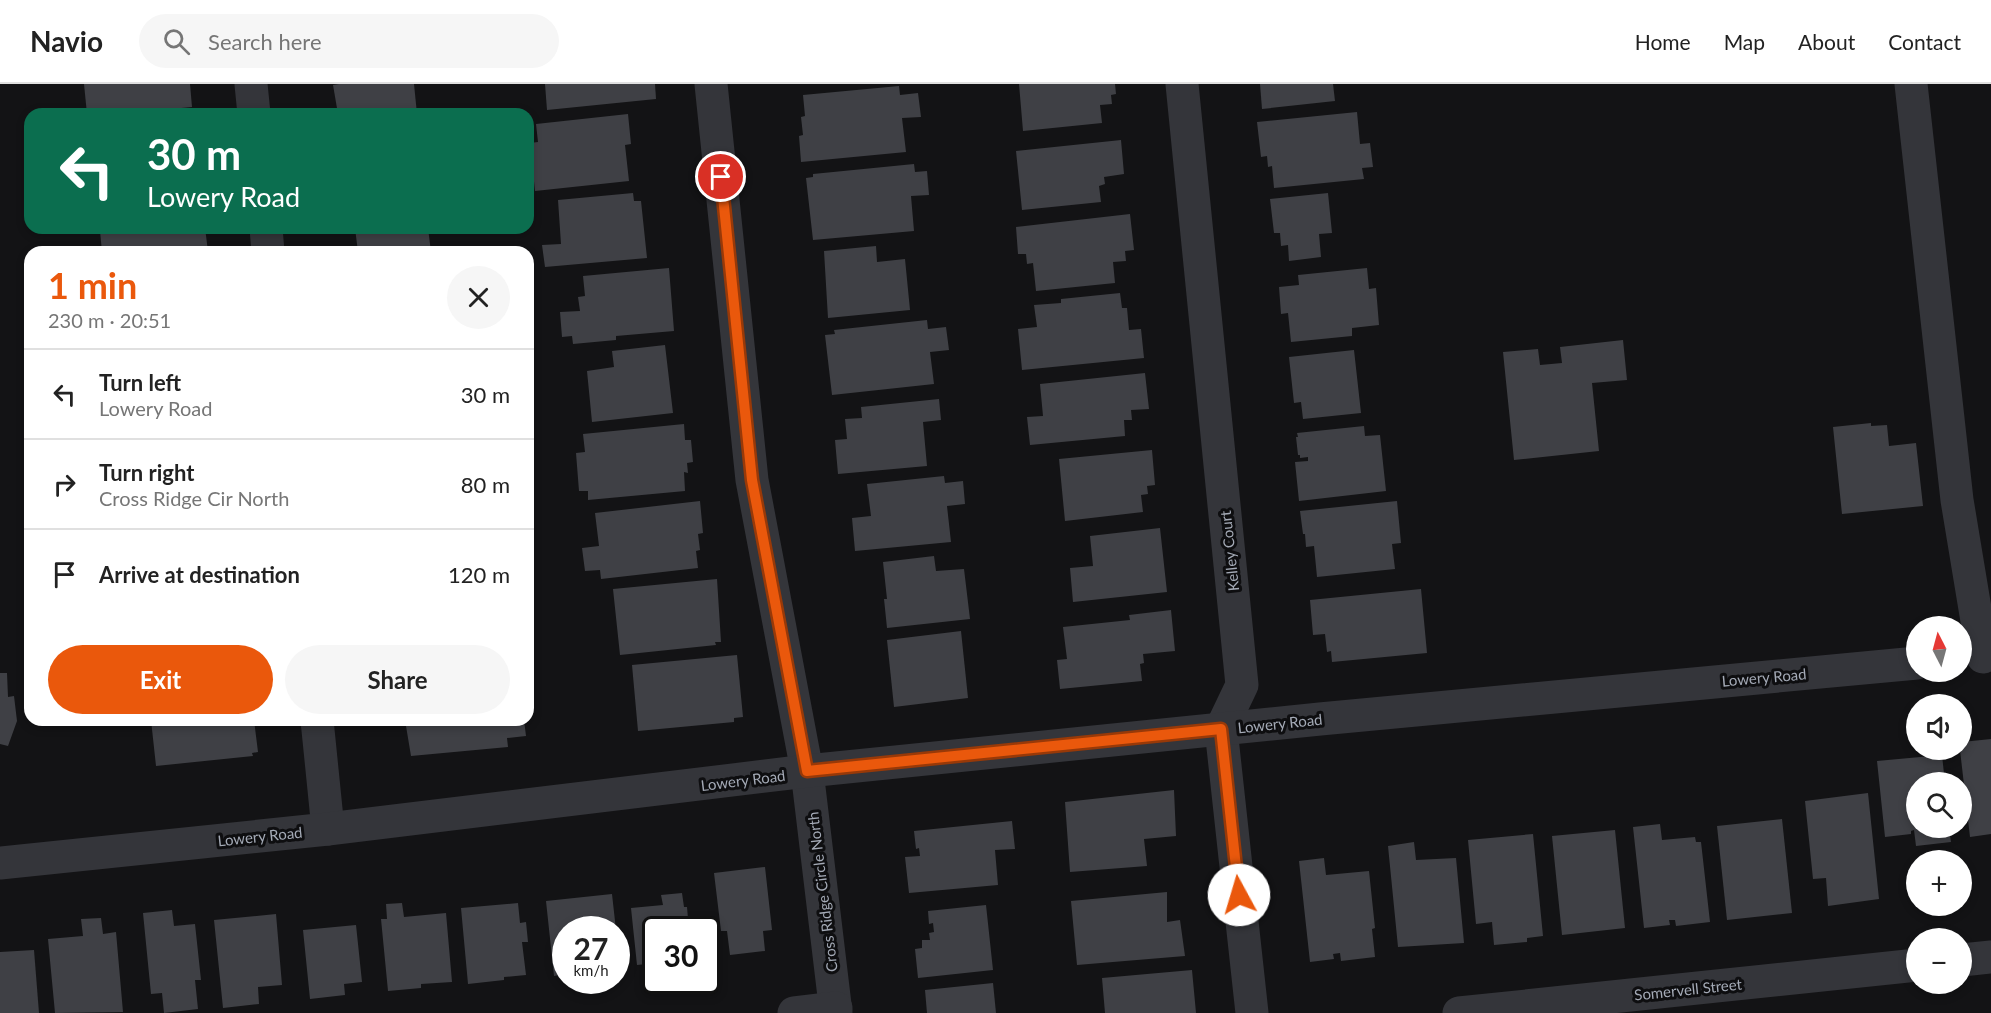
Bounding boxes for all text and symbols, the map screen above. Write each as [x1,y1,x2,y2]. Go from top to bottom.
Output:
search box [139,14,559,68]
text: Navio [30,24,103,58]
icon: search [160,25,193,58]
text: Search here [208,28,322,55]
text: Home [1635,29,1691,54]
text: Map [1724,29,1765,54]
text: About [1798,29,1855,54]
text: Contact [1888,29,1961,54]
text: 30 m [147,129,241,179]
icon: left [48,132,126,210]
pin [695,151,746,202]
icon: arrive [704,160,737,193]
text: Lowery Road [147,180,300,213]
text: 1 min [48,263,137,307]
button: close [447,266,510,329]
text: 230 m · 20:51 [48,308,171,332]
text: Turn left [99,369,181,396]
icon: left [48,378,81,411]
text: 30 m [461,381,510,408]
text: Lowery Road [99,396,212,420]
text: Turn right [99,459,194,486]
icon: right [48,468,81,501]
text: 80 m [461,471,510,498]
text: Cross Ridge Cir North [99,486,289,510]
street label: Kelley Court [1216,509,1242,592]
icon: arrive [48,558,81,591]
text: Arrive at destination [99,561,300,588]
text: 120 m [448,561,510,588]
north arrow [1906,616,1972,682]
map controls [1906,616,1972,994]
button: Exit [48,645,273,714]
button: Share [285,645,510,714]
street label: Lowery Road [1721,664,1807,690]
button: sound [1906,694,1972,760]
street label: Lowery Road [1237,710,1323,736]
street label: Lowery Road [700,766,786,794]
button: search [1906,772,1972,838]
street label: Cross Ridge Circle North [803,811,841,973]
street label: Lowery Road [217,823,303,849]
button: + [1906,850,1972,916]
position arrow [1207,863,1271,927]
speed limit sign: 30 [642,916,720,994]
button: − [1906,928,1972,994]
text: 27 [574,930,608,966]
text: km/h [573,961,609,979]
street label: Somervell Street [1633,974,1743,1004]

